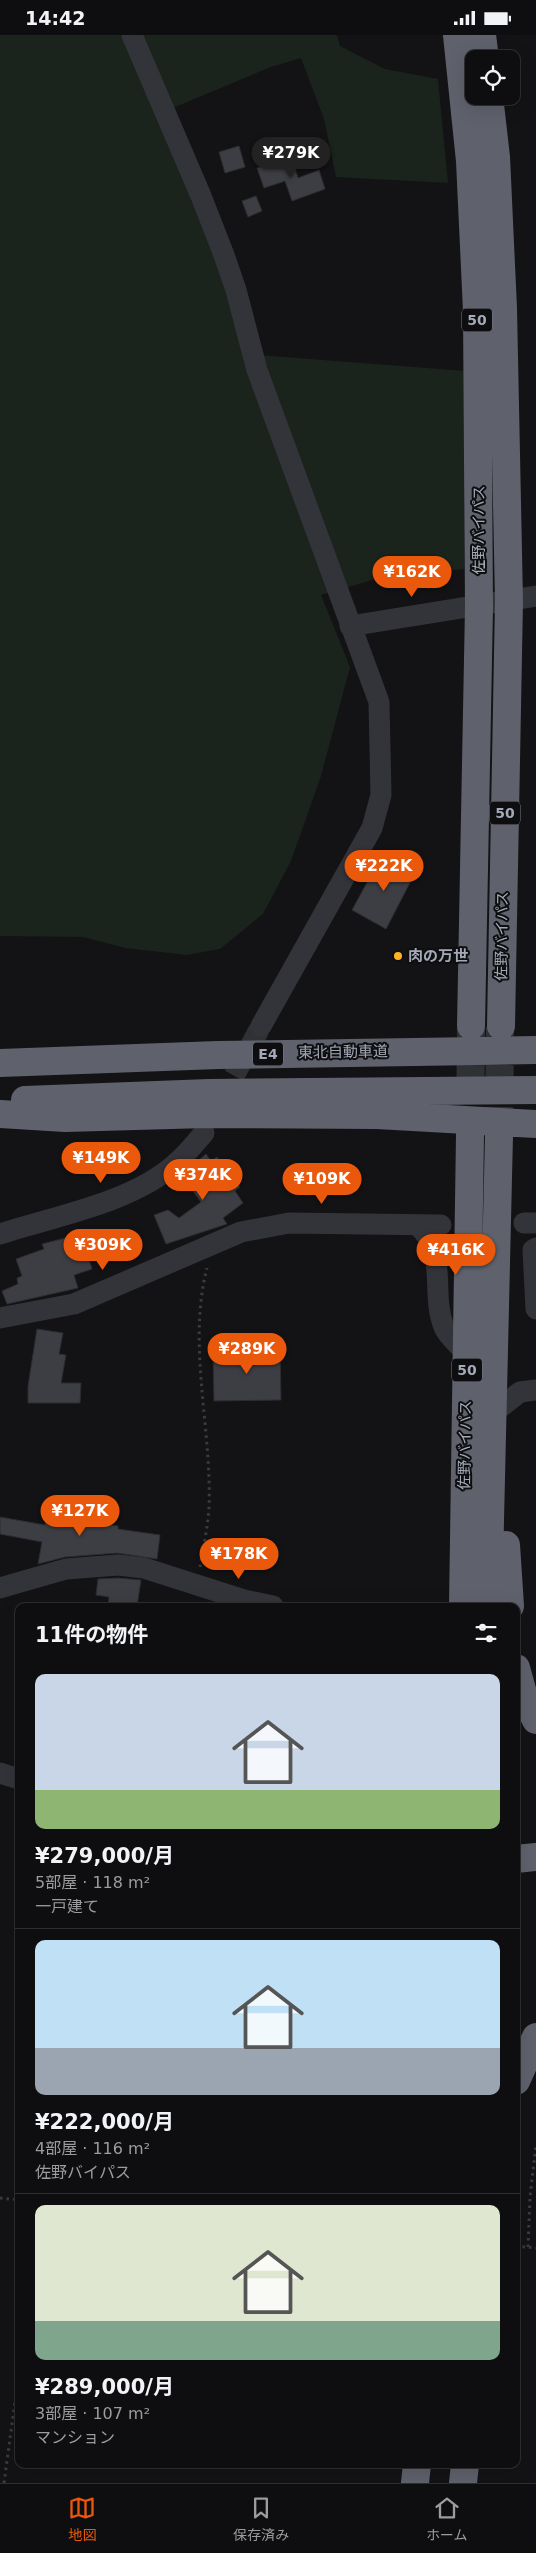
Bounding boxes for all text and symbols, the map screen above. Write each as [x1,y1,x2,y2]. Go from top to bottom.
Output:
text: 14:42 [25,7,85,29]
map controls [465,50,520,105]
button: locate [465,50,520,105]
pin: ¥279K [256,137,326,179]
text: ¥279K [263,143,319,162]
road number: 50 [462,309,492,331]
street label: 佐野バイパス [470,485,488,575]
pin: ¥162K [377,555,447,598]
text: ¥162K [384,562,440,581]
road number: 50 [490,801,520,825]
pin: ¥222K [349,849,419,892]
text: ¥222K [356,856,412,875]
street label: 佐野バイパス [492,891,512,981]
place label: 肉の万世 [408,947,468,965]
marker: 肉の万世 [392,950,404,962]
street label: 東北自動車道 [298,1042,388,1062]
road number: E4 [253,1043,283,1065]
pin: ¥149K [66,1141,136,1184]
text: ¥149K [73,1148,129,1167]
pin: ¥374K [168,1159,238,1201]
pin: ¥109K [287,1163,357,1205]
text: ¥374K [175,1165,231,1184]
text: ¥109K [294,1169,350,1188]
pin: ¥309K [68,1229,138,1271]
pin: ¥416K [421,1233,491,1276]
text: ¥309K [75,1235,131,1254]
text: ¥416K [428,1240,484,1259]
pin: ¥289K [212,1333,282,1375]
text: ¥289K [219,1339,275,1358]
road number: 50 [452,1359,482,1381]
street label: 佐野バイパス [455,1400,475,1490]
pin: ¥127K [45,1495,115,1537]
text: ¥127K [52,1501,108,1520]
pin: ¥178K [204,1537,274,1580]
text: ¥178K [211,1544,267,1563]
icon: filters [472,1619,500,1647]
text: 11件の物件 [35,1623,148,1647]
icon: home [223,1707,313,1797]
text: ¥279,000/月 [35,1844,174,1868]
text: 5部屋 · 118 m² [35,1873,150,1892]
text: 一戸建て [35,1897,99,1916]
icon: home [223,1972,313,2062]
text: ¥222,000/月 [35,2110,174,2134]
text: 4部屋 · 116 m² [35,2139,150,2158]
text: 佐野バイパス [35,2163,131,2182]
icon: home [223,2237,313,2327]
text: ¥289,000/月 [35,2375,174,2399]
text: 3部屋 · 107 m² [35,2404,150,2423]
text: マンション [35,2428,115,2447]
tab: 地図 [68,2494,96,2544]
tab: 保存済み [233,2494,289,2544]
tab: ホーム [426,2494,468,2544]

